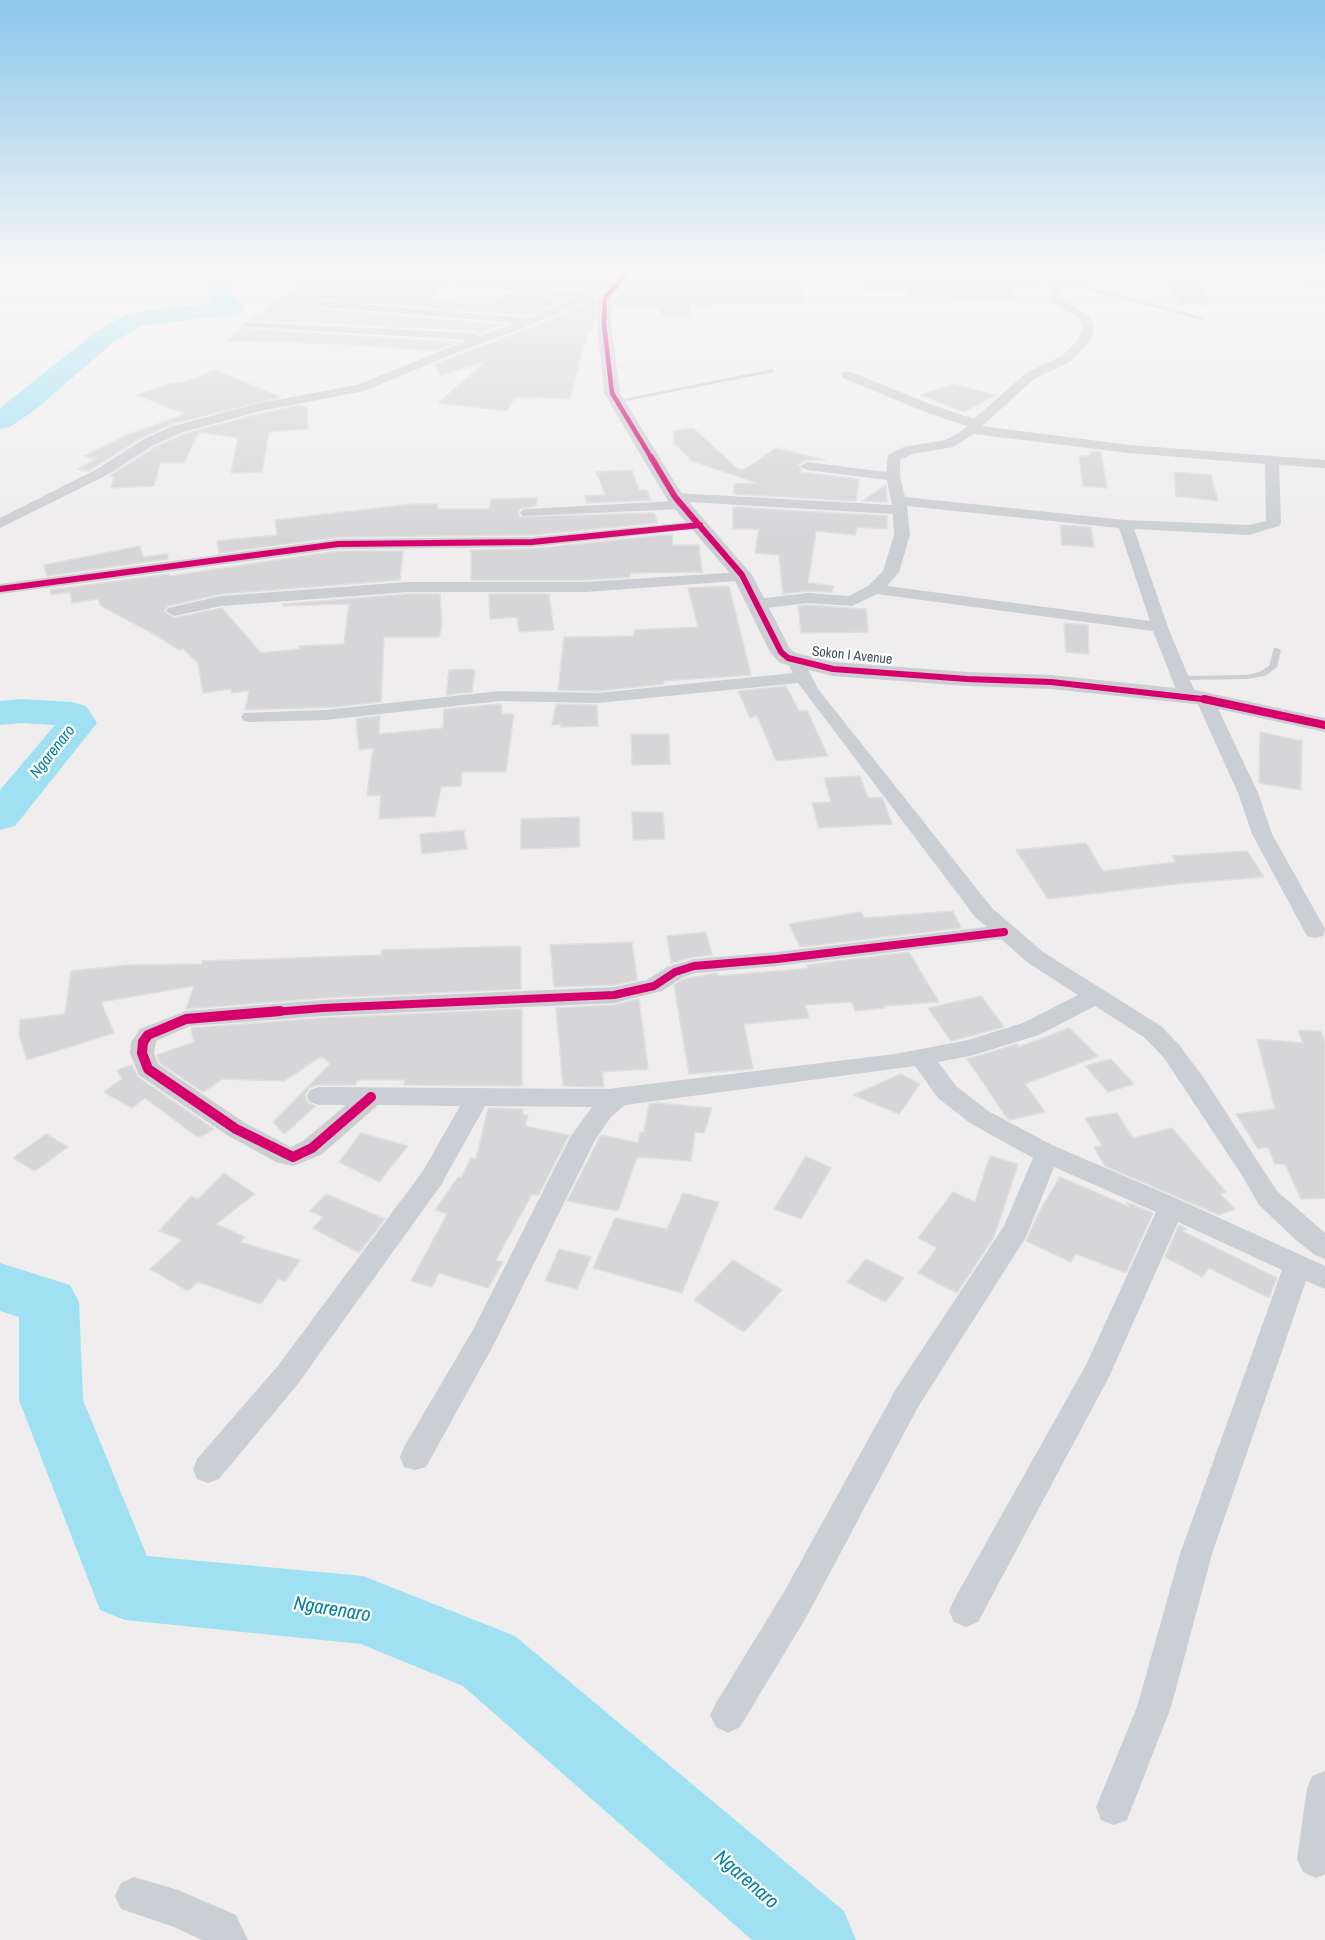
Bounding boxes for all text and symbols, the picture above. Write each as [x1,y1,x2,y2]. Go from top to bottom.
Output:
street label: Sokon I Avenue [811,643,893,669]
water label: Ngarenaro [26,722,80,782]
water label: Ngarenaro [292,1592,372,1628]
water label: Ngarenaro [709,1846,783,1914]

